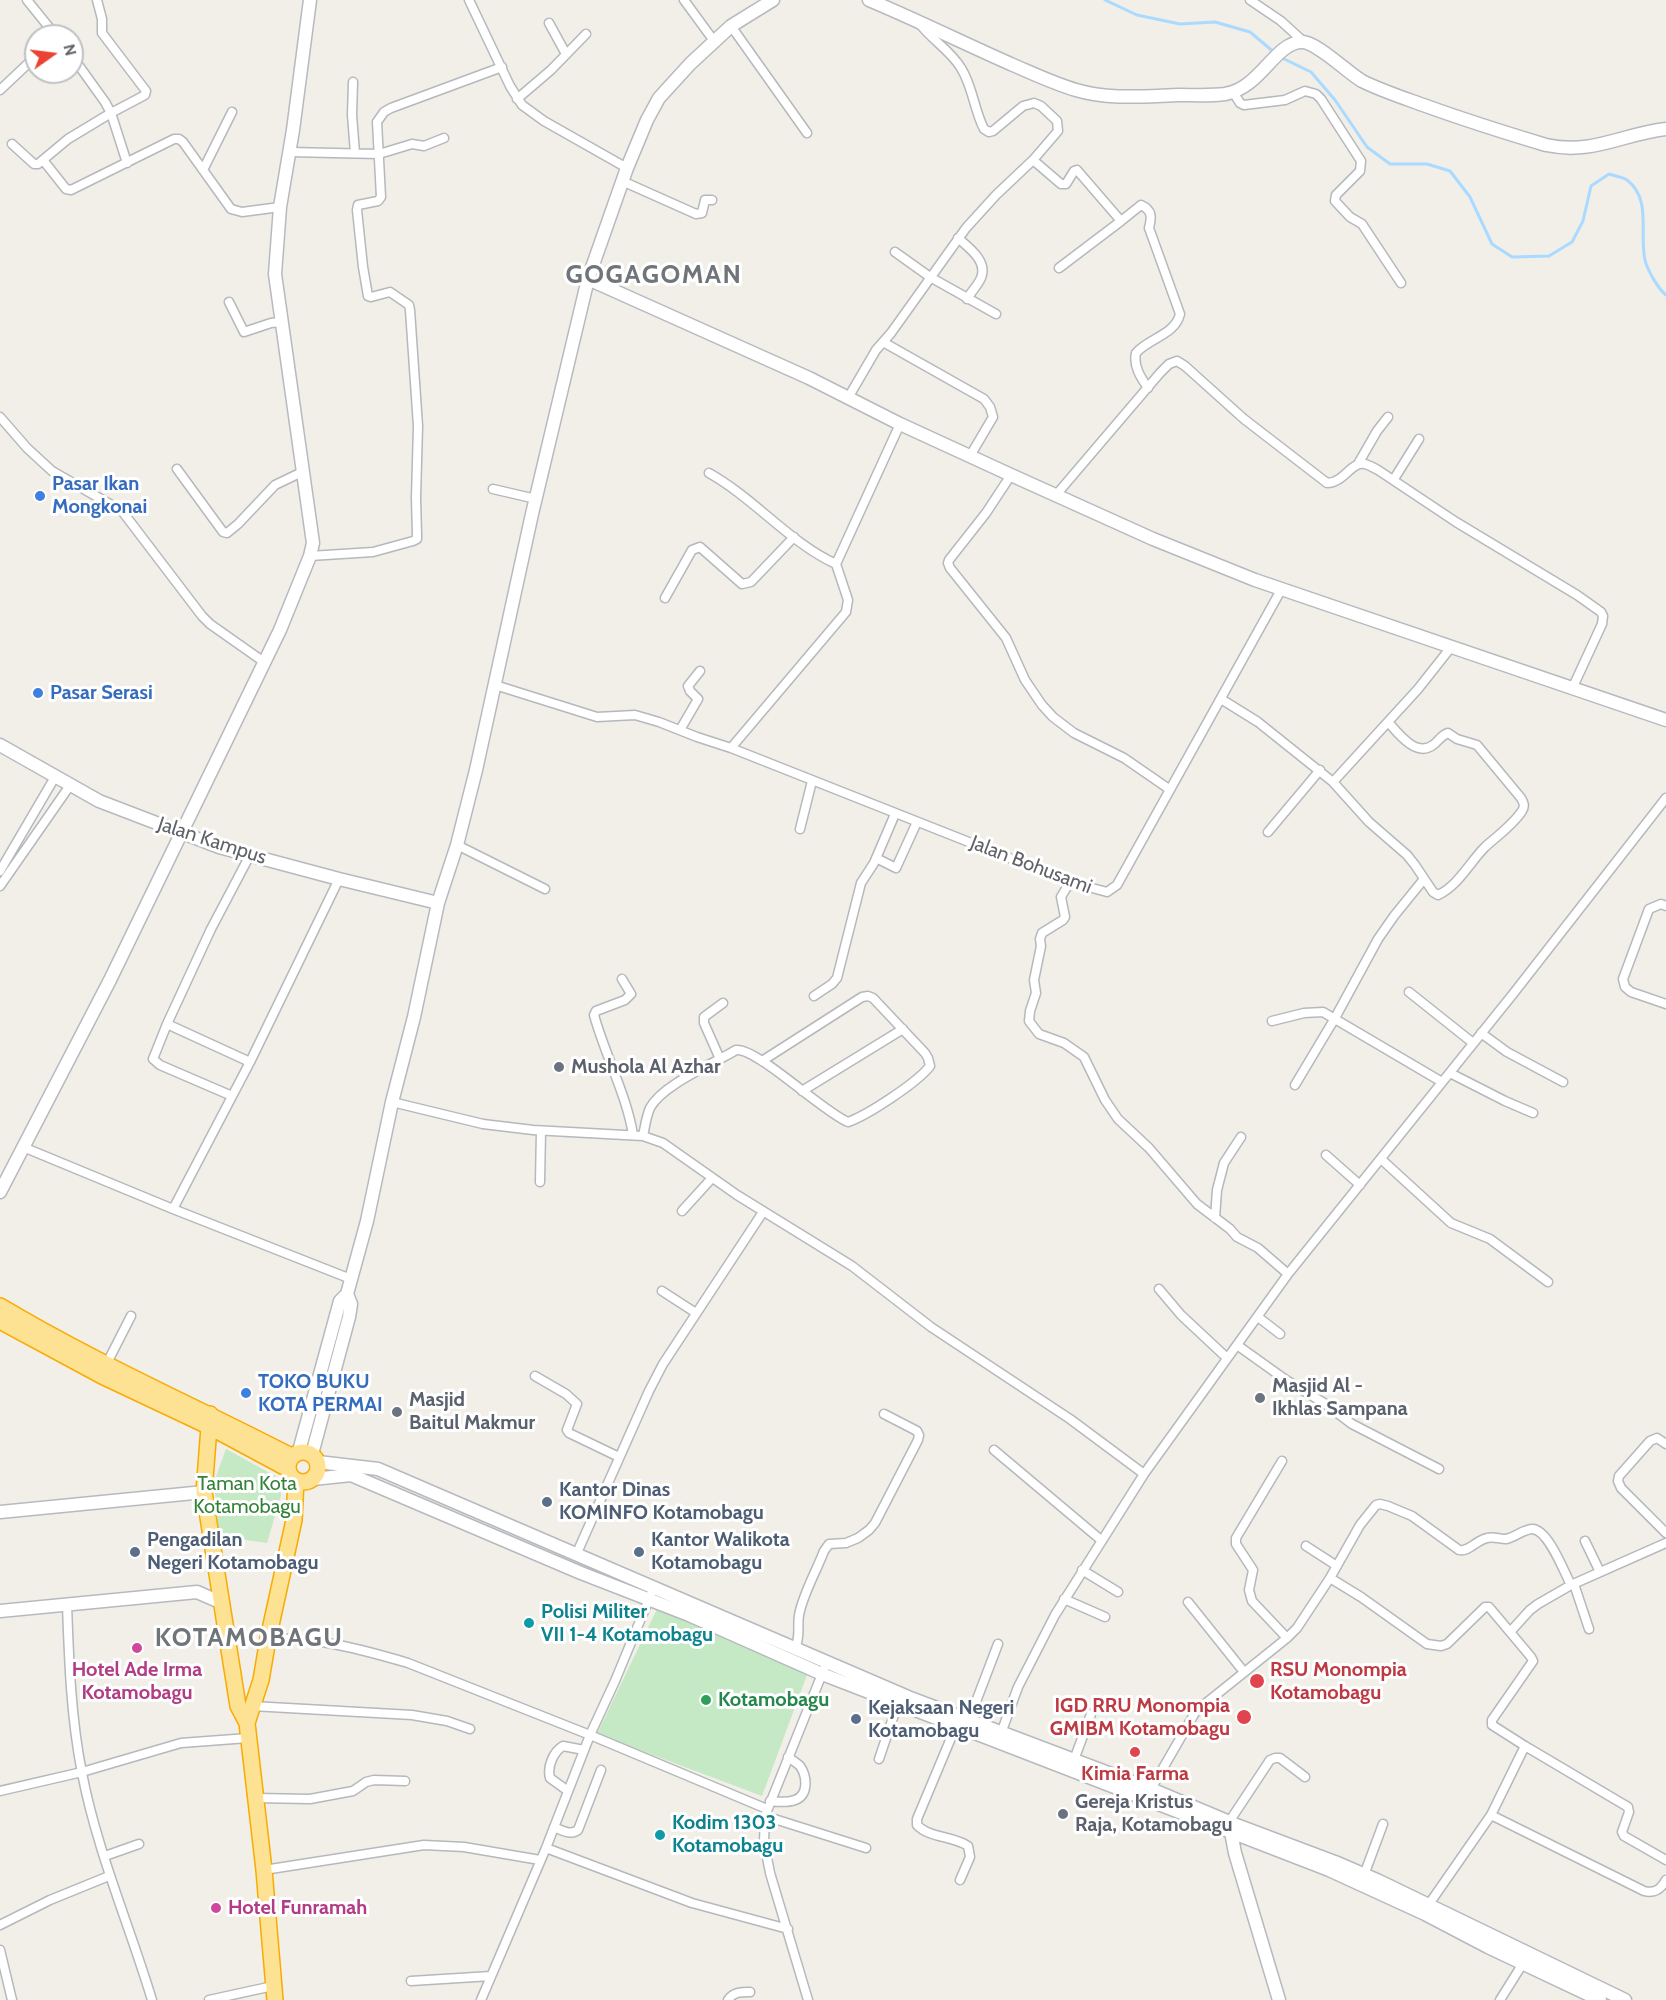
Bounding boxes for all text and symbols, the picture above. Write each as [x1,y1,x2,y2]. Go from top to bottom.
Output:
north arrow [24,24,84,84]
text: N [59,42,81,58]
district label: GOGAGOMAN [566,259,742,291]
place label: Pasar Ikan Mongkonai [52,472,147,519]
marker: Pasar Ikan Mongkonai [33,489,47,503]
place label: Pasar Serasi [50,681,153,705]
marker: Pasar Serasi [31,686,45,700]
street label: Jalan Kampus [155,812,269,870]
street label: Jalan Bohusami [967,831,1095,899]
place label: Mushola Al Azhar [571,1055,721,1079]
marker: Mushola Al Azhar [552,1060,566,1074]
place label: TOKO BUKU KOTA PERMAI [258,1370,383,1417]
place label: Masjid Al - Ikhlas Sampana [1272,1374,1408,1421]
marker: TOKO BUKU KOTA PERMAI [239,1386,253,1400]
place label: Masjid Baitul Makmur [409,1388,535,1435]
marker: Masjid Al - Ikhlas Sampana [1253,1391,1267,1405]
marker: Masjid Baitul Makmur [390,1405,404,1419]
park label: Taman Kota Kotamobagu [193,1472,301,1519]
place label: Kantor Dinas KOMINFO Kotamobagu [559,1478,764,1525]
marker: Kantor Dinas KOMINFO Kotamobagu [540,1495,554,1509]
place label: Pengadilan Negeri Kotamobagu [147,1528,318,1575]
place label: Kantor Walikota Kotamobagu [651,1528,790,1575]
marker: Pengadilan Negeri Kotamobagu [128,1545,142,1559]
marker: Kantor Walikota Kotamobagu [632,1545,646,1559]
place label: Polisi Militer VII 1-4 Kotamobagu [541,1600,713,1647]
marker: Polisi Militer VII 1-4 Kotamobagu [522,1616,536,1630]
district label: KOTAMOBAGU [155,1622,343,1654]
marker: Hotel Ade Irma Kotamobagu [130,1641,144,1655]
place label: Hotel Ade Irma Kotamobagu [72,1658,202,1705]
place label: RSU Monompia Kotamobagu [1270,1658,1407,1705]
marker: RSU Monompia Kotamobagu [1248,1672,1266,1690]
place label: Kotamobagu [718,1688,829,1712]
marker: Kotamobagu [699,1693,713,1707]
place label: IGD RRU Monompia GMIBM Kotamobagu [1050,1694,1230,1741]
place label: Kejaksaan Negeri Kotamobagu [868,1696,1014,1743]
marker: IGD RRU Monompia GMIBM Kotamobagu [1235,1708,1253,1726]
marker: Kejaksaan Negeri Kotamobagu [849,1712,863,1726]
marker: Kimia Farma [1128,1745,1142,1759]
place label: Kimia Farma [1081,1762,1189,1786]
place label: Gereja Kristus Raja, Kotamobagu [1075,1790,1232,1837]
marker: Gereja Kristus Raja, Kotamobagu [1056,1807,1070,1821]
place label: Kodim 1303 Kotamobagu [672,1811,783,1858]
marker: Kodim 1303 Kotamobagu [653,1828,667,1842]
place label: Hotel Funramah [228,1896,367,1920]
marker: Hotel Funramah [209,1901,223,1915]

